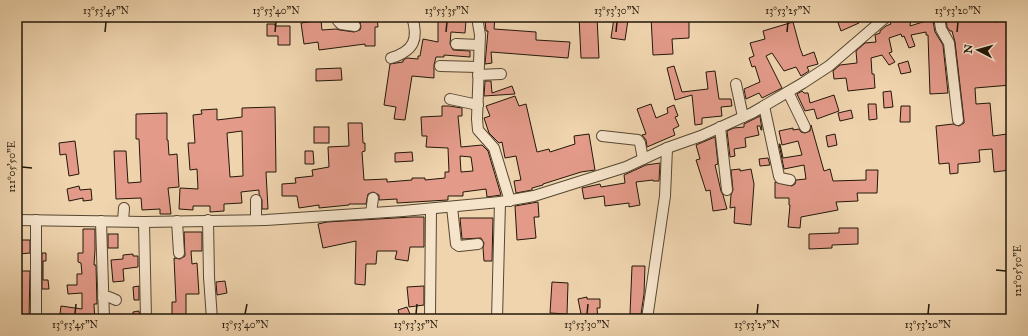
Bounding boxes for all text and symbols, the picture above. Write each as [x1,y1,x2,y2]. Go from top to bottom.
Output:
text: 13°53'45"N [83,5,130,17]
text: 13°53'40"N [252,5,300,17]
text: 13°53'35"N [425,5,470,17]
text: 13°53'30"N [594,5,640,17]
text: 13°53'25"N [765,5,811,17]
text: 13°53'20"N [935,5,982,17]
north arrow [958,30,998,70]
text: N [962,43,976,54]
text: 121°05'50"E [6,141,18,193]
text: 121°05'50"E [1012,245,1024,297]
text: 13°53'45"N [52,319,99,331]
text: 13°53'40"N [221,319,269,331]
text: 13°53'35"N [394,319,439,331]
text: 13°53'30"N [564,319,610,331]
text: 13°53'25"N [734,319,780,331]
text: 13°53'20"N [905,319,952,331]

